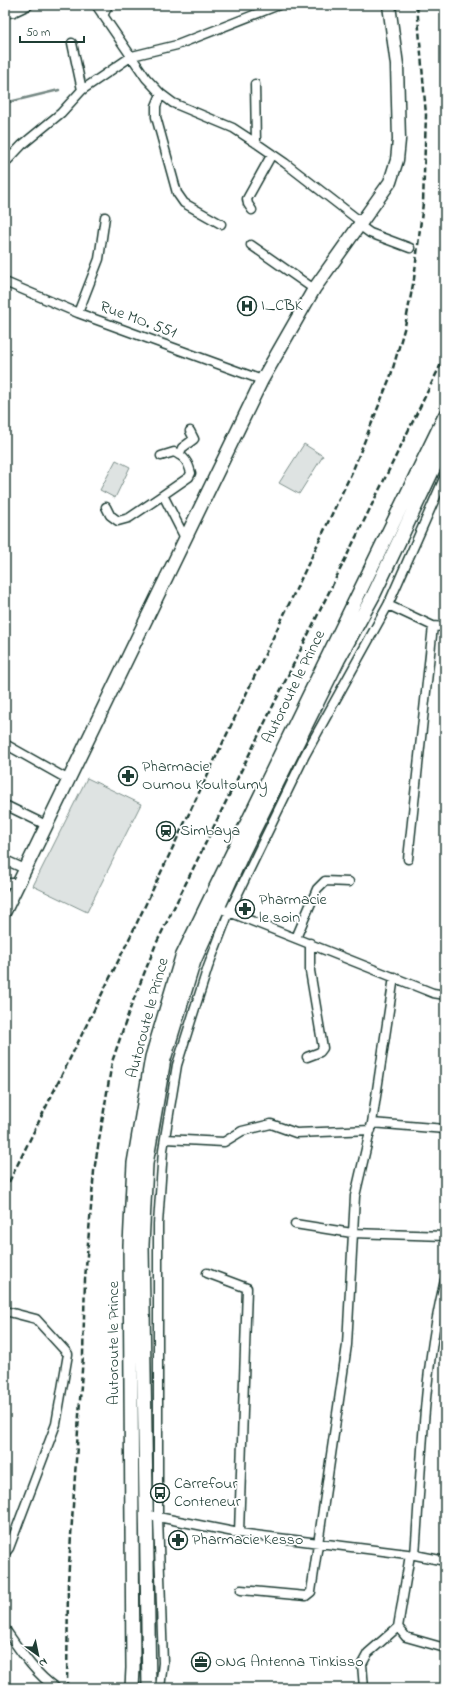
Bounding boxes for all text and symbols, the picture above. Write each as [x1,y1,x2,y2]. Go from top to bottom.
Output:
scale bar [20,18,84,44]
text: 50 m [26,24,50,42]
place label: I_CBK [261,294,303,318]
street label: Rue MO. 551 [96,295,180,345]
hospital icon: I_CBK [236,295,258,317]
street label: Autoroute le Prince [256,625,332,748]
place label: Pharmacie Oumou Koultoumy [142,755,268,797]
pharmacy icon: Pharmacie Oumou Koultoumy [117,765,139,787]
place label: Simbaya [180,819,240,843]
station icon: Simbaya [155,820,177,842]
place label: Pharmacie le soin [259,888,328,930]
pharmacy icon: Pharmacie le soin [234,898,256,920]
street label: Autoroute le Prince [120,954,176,1081]
street label: Autoroute le Prince [102,1280,126,1405]
place label: Carrefour Conteneur [174,1472,241,1514]
bus stop icon: Carrefour Conteneur [149,1482,171,1504]
place label: Pharmacie Kesso [192,1528,303,1552]
pharmacy icon: Pharmacie Kesso [167,1529,189,1551]
north arrow [18,1635,58,1675]
place label: ONG Antenna Tinkisso [215,1650,363,1674]
office icon: ONG Antenna Tinkisso [190,1651,212,1673]
text: N [35,1654,50,1671]

